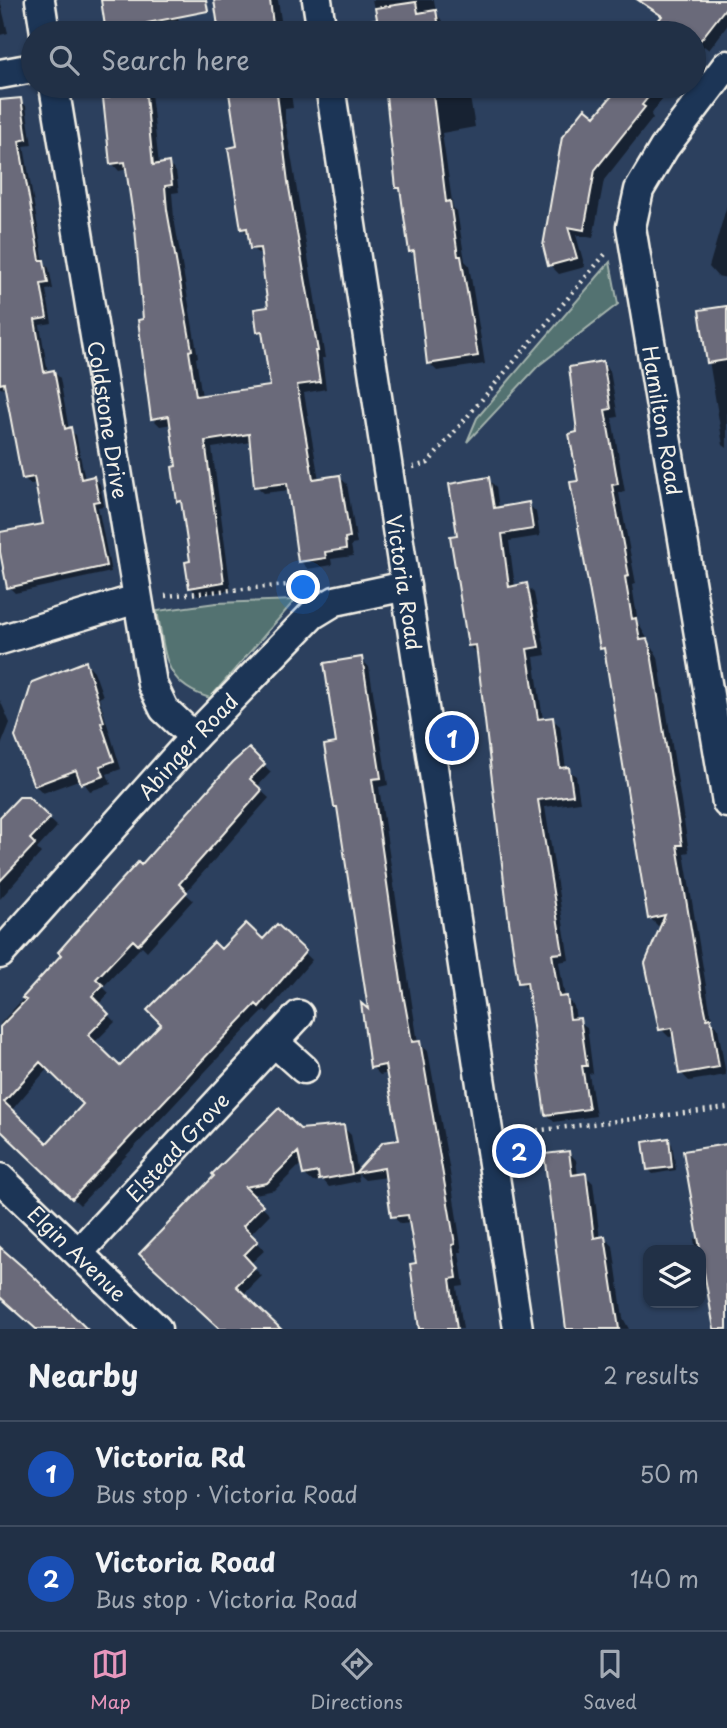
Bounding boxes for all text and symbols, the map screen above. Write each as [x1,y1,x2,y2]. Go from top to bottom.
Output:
search box [21,21,706,98]
text: Search here [101,40,250,79]
icon: search [45,41,83,79]
street label: Coldstone Drive [80,338,137,501]
street label: Hamilton Road [635,343,691,498]
street label: Victoria Road [379,512,431,652]
your location [286,570,320,604]
street label: Abinger Road [130,685,245,806]
pin: 1 [429,712,475,764]
street label: Elstead Grove [118,1084,236,1209]
pin: 2 [496,1125,542,1177]
street label: Elgin Avenue [21,1197,135,1308]
map controls [643,1245,706,1308]
button: layers [643,1245,706,1308]
text: Nearby [28,1352,138,1397]
text: 2 results [603,1357,699,1392]
text: Victoria Rd [95,1437,245,1476]
text: 1 [46,1456,57,1491]
text: 50 m [639,1456,699,1491]
text: Bus stop · Victoria Road [95,1476,358,1511]
text: Victoria Road [95,1542,276,1581]
text: 2 [43,1561,59,1596]
text: 140 m [630,1561,699,1596]
text: Bus stop · Victoria Road [95,1581,358,1616]
tab: Map [90,1645,131,1715]
tab: Directions [311,1645,403,1715]
tab: Saved [583,1645,637,1715]

